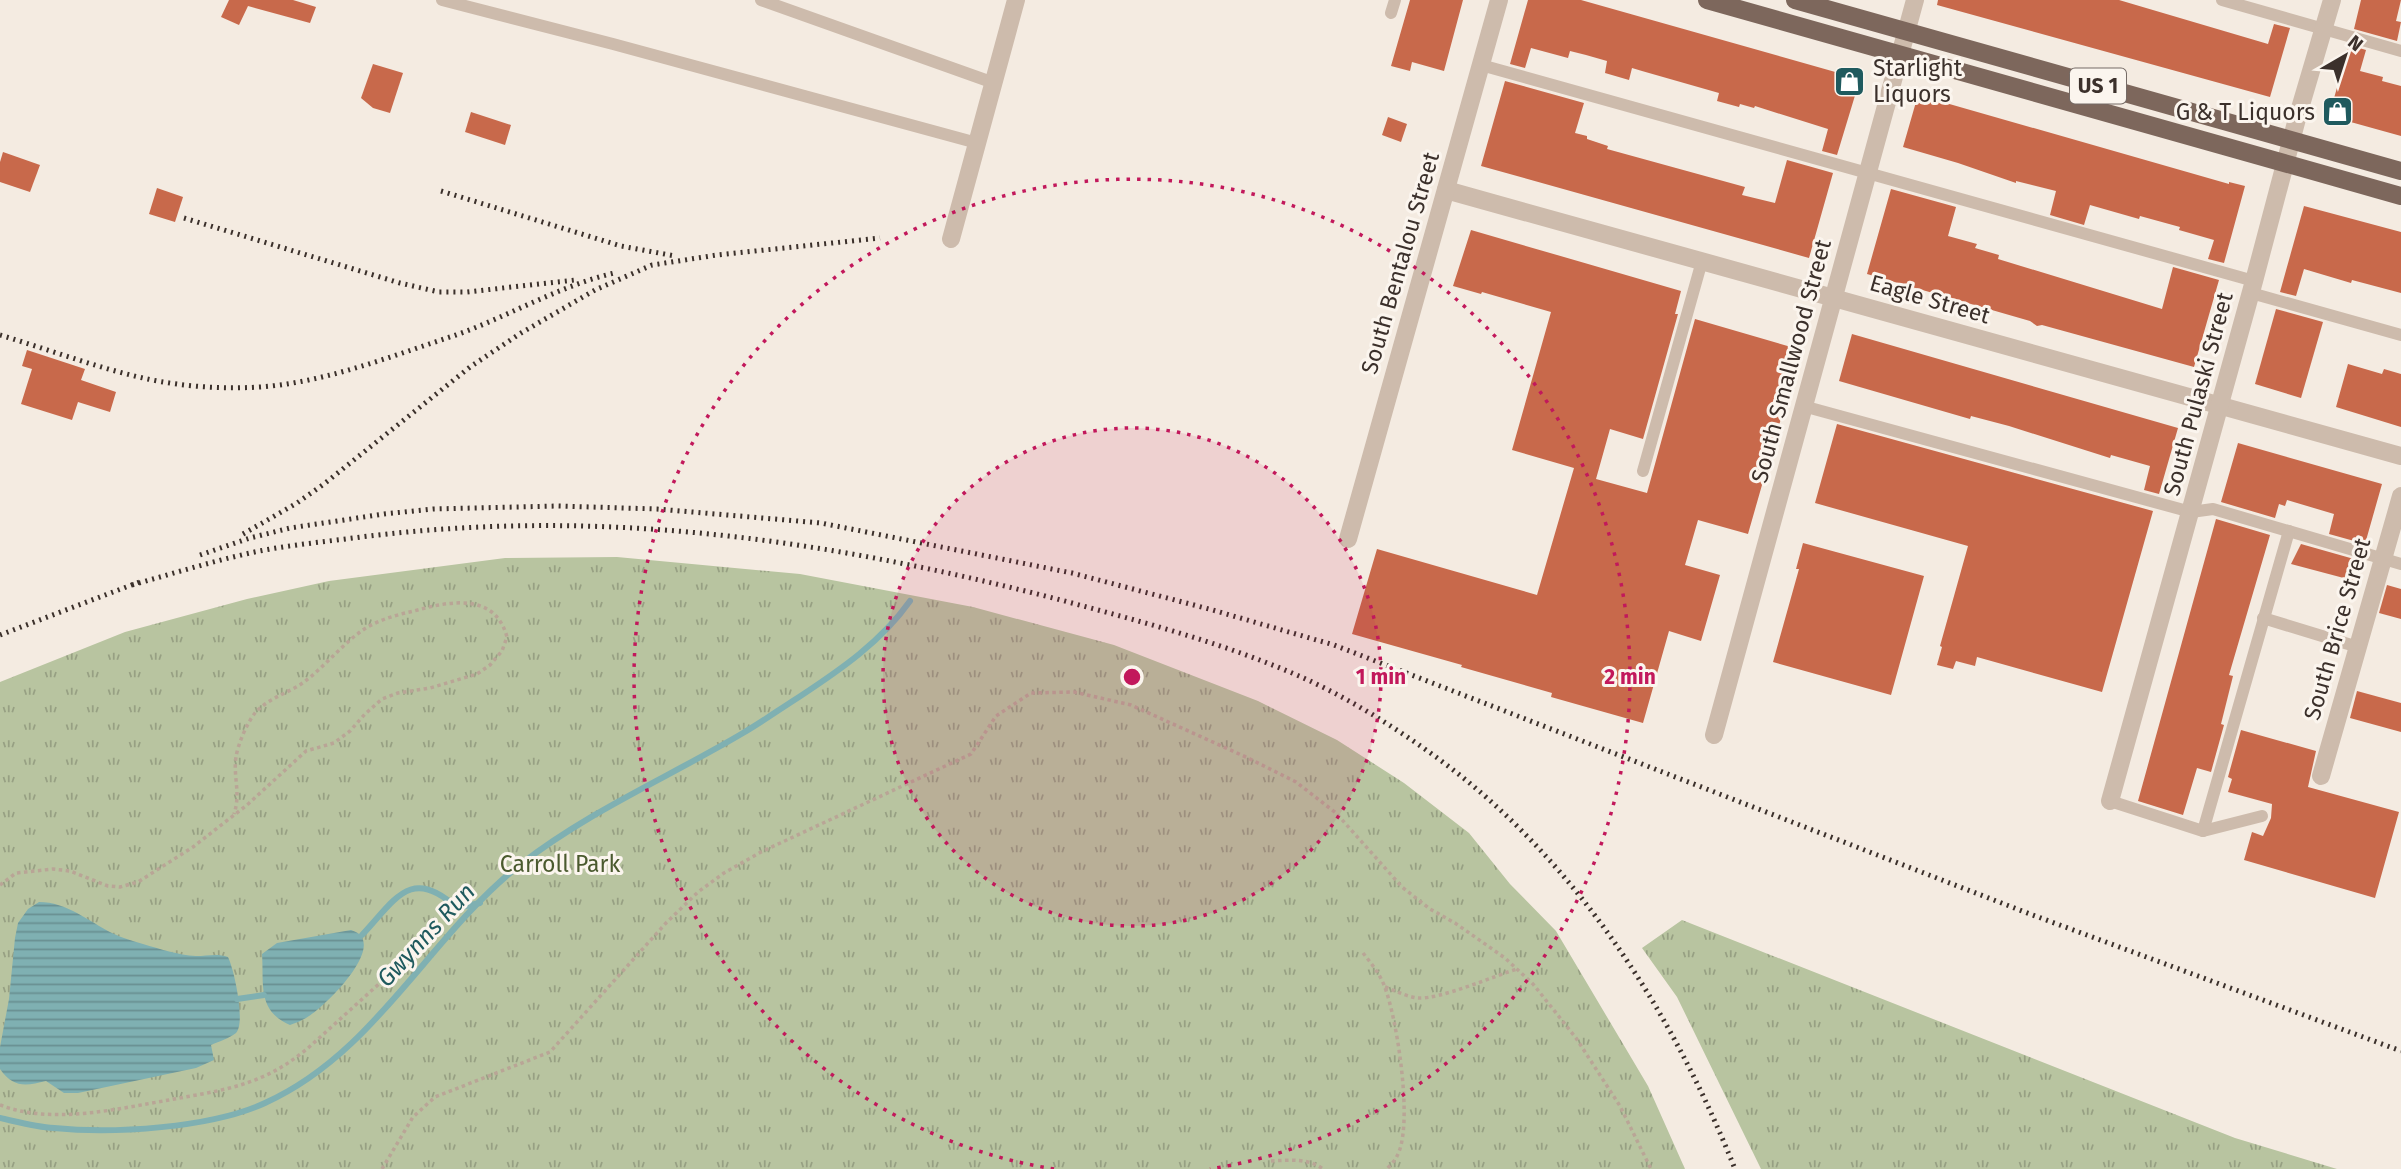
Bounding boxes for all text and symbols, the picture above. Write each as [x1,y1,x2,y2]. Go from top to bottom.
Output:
north arrow [2310,21,2380,91]
text: N [2343,30,2368,56]
place label: Starlight Liquors [1873,54,1963,108]
shop icon: Starlight Liquors [1833,64,1867,98]
road number: US 1 [2070,68,2126,104]
shop icon: G & T Liquors [2321,95,2355,129]
place label: G & T Liquors [2176,98,2315,126]
street label: South Bentalou Street [1355,148,1445,377]
street label: South Smallwood Street [1745,236,1837,486]
street label: Eagle Street [1867,268,1994,330]
street label: South Pulaski Street [2157,288,2239,499]
street label: South Brice Street [2298,534,2377,723]
text: 1 min [1356,664,1406,690]
text: 2 min [1604,664,1656,690]
centre of rings [1120,665,1144,689]
park label: Carroll Park [500,850,620,878]
water label: Gwynns Run [371,878,481,992]

